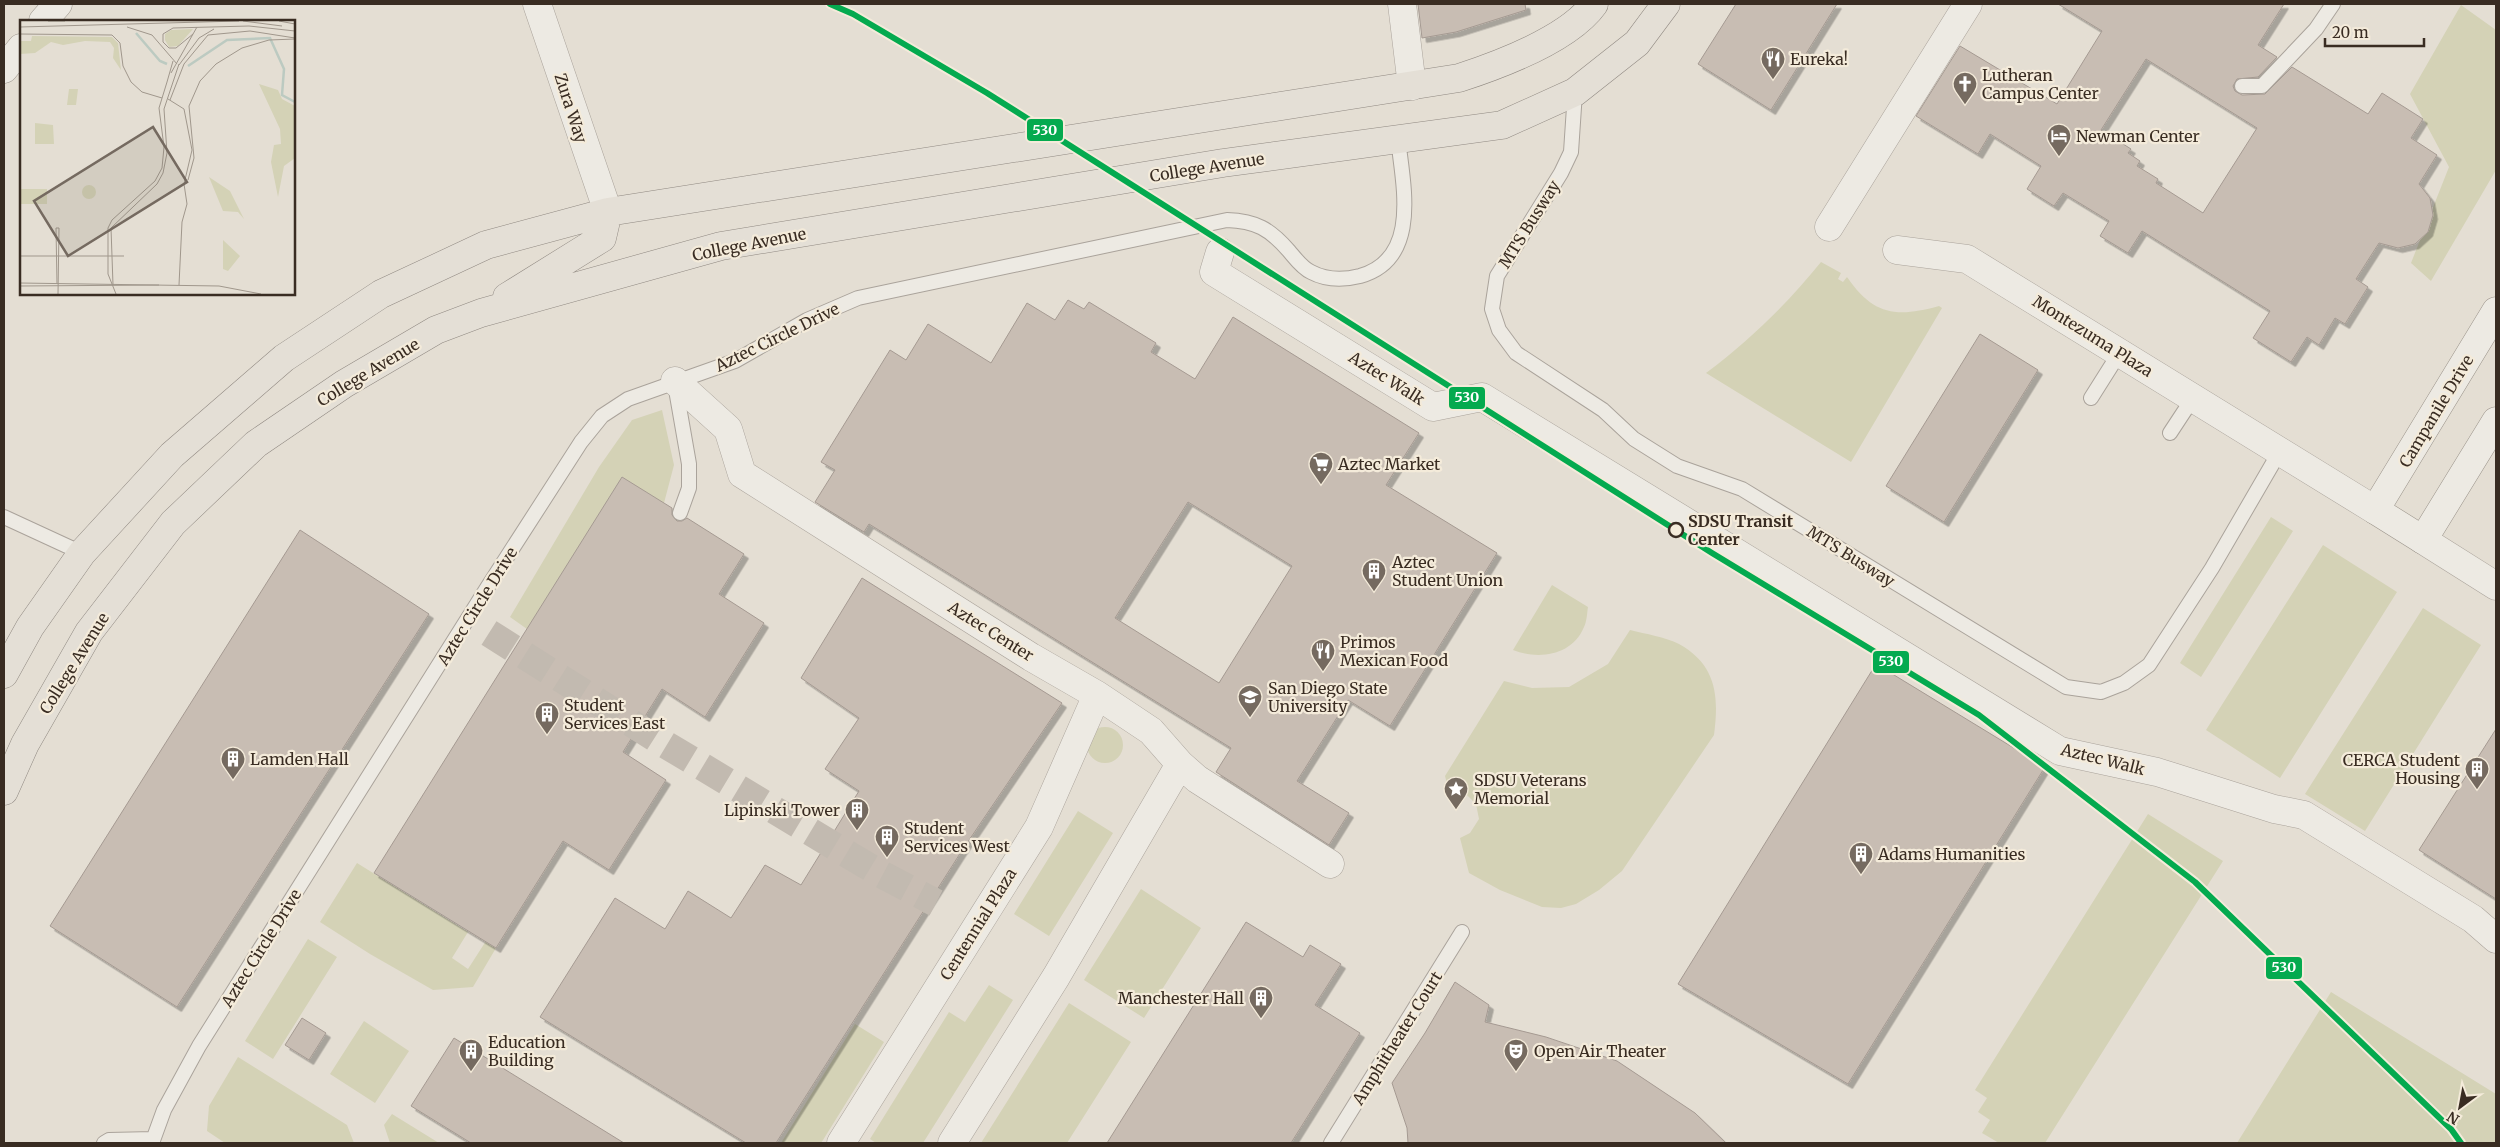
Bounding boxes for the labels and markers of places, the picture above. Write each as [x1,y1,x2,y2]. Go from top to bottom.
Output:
restaurant icon: Eureka! [1760,46,1786,80]
place label: Eureka! [1790,49,1848,69]
place label: Lutheran Campus Center [1982,65,2099,103]
church icon: Lutheran Campus Center [1952,71,1978,105]
hotel icon: Newman Center [2046,123,2072,157]
place label: Newman Center [2076,126,2200,146]
supermarket icon: Aztec Market [1308,451,1334,485]
place label: Aztec Market [1337,454,1441,474]
place label: SDSU Transit Center [1688,511,1794,549]
marker: SDSU Transit Center [1668,522,1684,538]
place label: Aztec Student Union [1391,552,1504,590]
building icon: Aztec Student Union [1361,558,1387,592]
place label: Primos Mexican Food [1340,632,1448,670]
restaurant icon: Primos Mexican Food [1310,638,1336,672]
place label: San Diego State University [1268,678,1387,716]
school or university icon: San Diego State University [1237,684,1263,718]
place label: Student Services East [564,695,666,733]
building icon: Student Services East [534,701,560,735]
building icon: Lamden Hall [220,746,246,780]
place label: Lamden Hall [250,749,349,769]
place label: CERCA Student Housing [2343,750,2461,788]
building icon: CERCA Student Housing [2464,756,2490,790]
place label: SDSU Veterans Memorial [1474,770,1587,808]
place icon: SDSU Veterans Memorial [1443,776,1469,810]
building icon: Lipinski Tower [844,797,870,831]
place label: Lipinski Tower [724,800,840,820]
place label: Student Services West [904,818,1010,856]
building icon: Student Services West [874,824,900,858]
building icon: Adams Humanities [1848,841,1874,875]
place label: Adams Humanities [1877,844,2025,864]
building icon: Manchester Hall [1248,985,1274,1019]
place label: Manchester Hall [1118,988,1244,1008]
place label: Education Building [488,1032,566,1070]
building icon: Education Building [458,1038,484,1072]
theatre icon: Open Air Theater [1503,1038,1529,1072]
place label: Open Air Theater [1534,1041,1666,1061]

